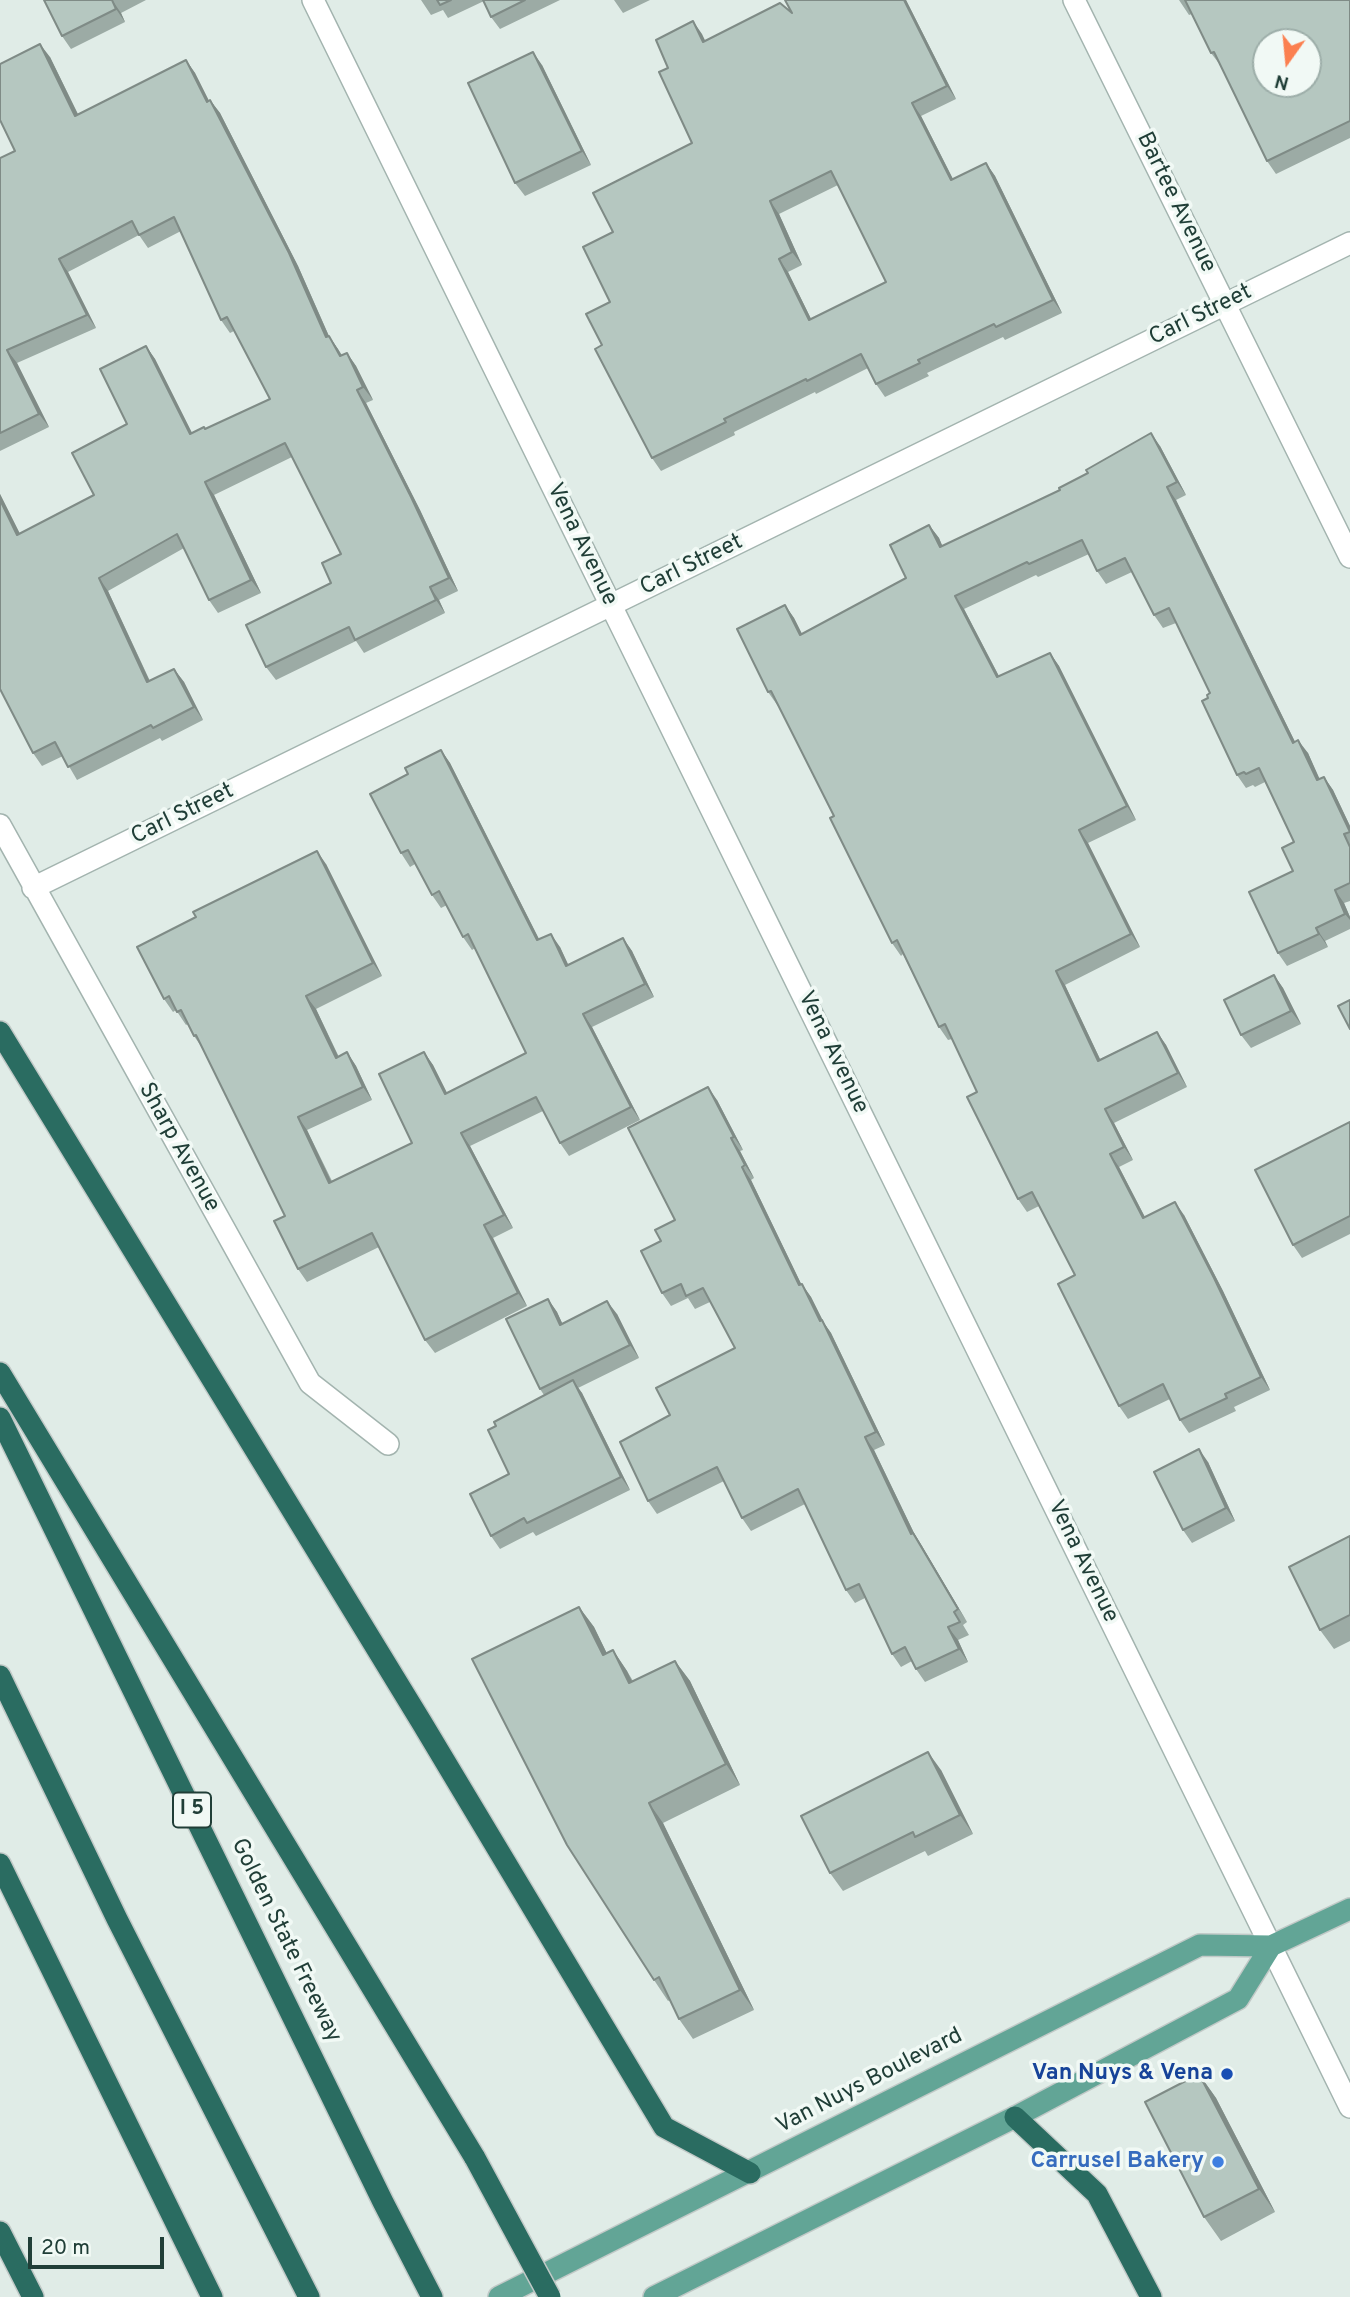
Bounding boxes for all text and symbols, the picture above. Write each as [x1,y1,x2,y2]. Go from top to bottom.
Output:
north arrow [1252,28,1322,98]
text: N [1272,68,1292,95]
street label: Bartee Avenue [1129,128,1221,278]
street label: Carl Street [1145,279,1257,353]
street label: Vena Avenue [539,479,623,611]
street label: Carl Street [636,529,748,603]
street label: Carl Street [127,778,239,852]
street label: Vena Avenue [790,987,874,1119]
street label: Sharp Avenue [131,1079,225,1217]
street label: Vena Avenue [1040,1496,1124,1628]
road number: I 5 [173,1792,211,1828]
street label: Golden State Freeway [224,1835,346,2047]
street label: Van Nuys Boulevard [772,2023,968,2141]
place label: Van Nuys & Vena [1032,2060,1213,2088]
marker: Van Nuys & Vena [1219,2066,1235,2082]
place label: Carrusel Bakery [1031,2148,1204,2176]
marker: Carrusel Bakery [1210,2154,1226,2170]
scale bar [32,2224,168,2268]
text: 20 m [41,2235,90,2262]

